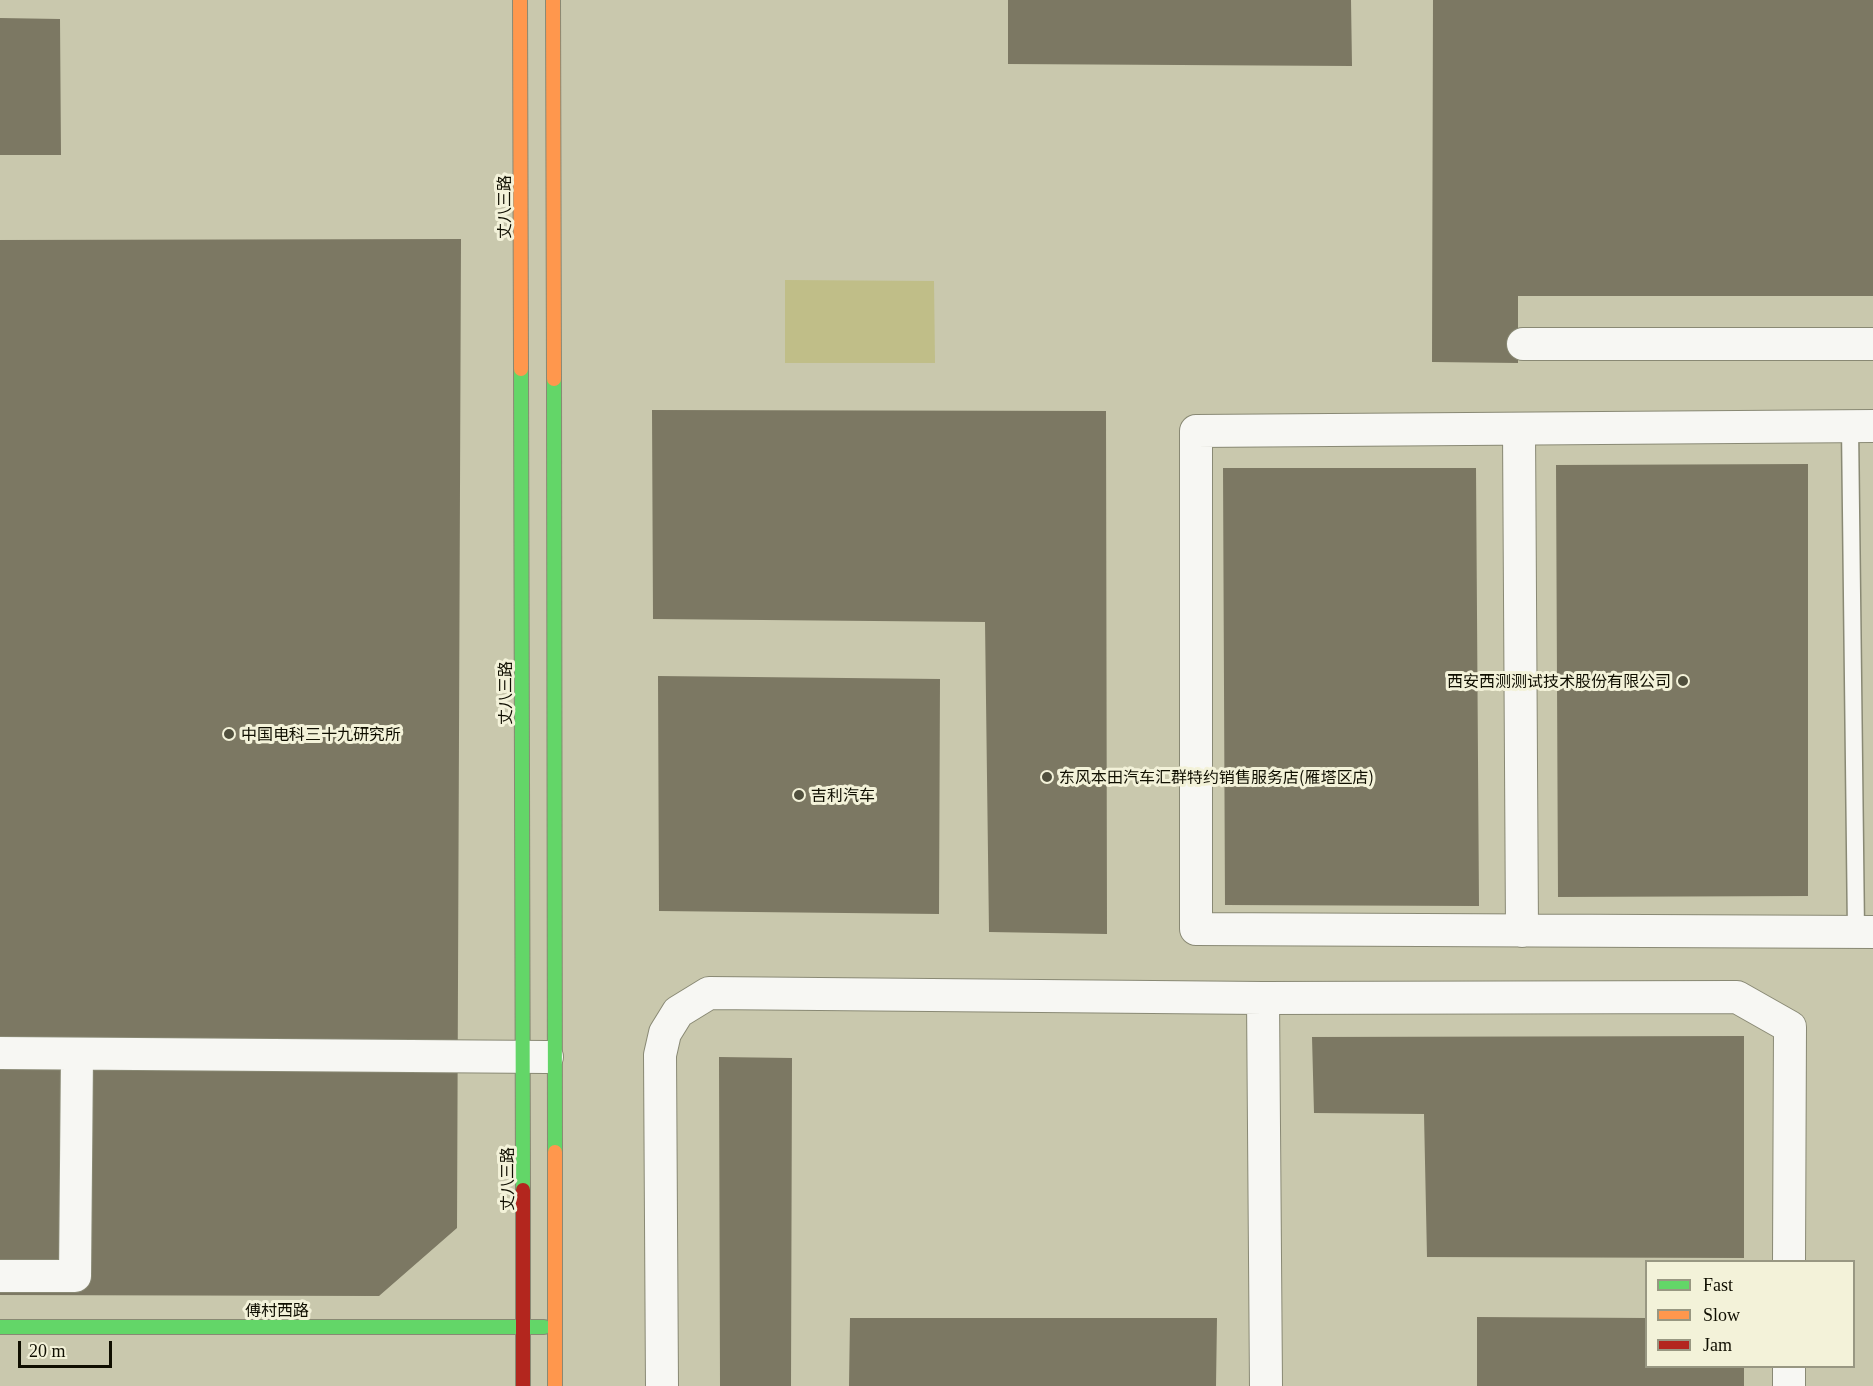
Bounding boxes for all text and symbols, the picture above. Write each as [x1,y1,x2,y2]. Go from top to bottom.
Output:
street label: 丈八三路 [494,175,514,239]
street label: 丈八三路 [495,661,515,725]
place label: 西安西测测试技术股份有限公司 [1447,671,1671,691]
marker: 西安西测测试技术股份有限公司 [1676,674,1690,688]
place label: 中国电科三十九研究所 [241,724,401,744]
marker: 中国电科三十九研究所 [222,727,236,741]
place label: 东风本田汽车汇群特约销售服务店(雁塔区店) [1059,767,1374,787]
marker: 东风本田汽车汇群特约销售服务店(雁塔区店) [1040,770,1054,784]
place label: 吉利汽车 [811,785,875,805]
marker: 吉利汽车 [792,788,806,802]
street label: 丈八三路 [497,1147,517,1211]
legend [1645,1260,1855,1368]
text: Fast [1703,1275,1733,1295]
street label: 傅村西路 [245,1300,309,1320]
text: Slow [1703,1305,1740,1325]
scale bar [21,1329,116,1367]
text: Jam [1703,1335,1732,1355]
text: 20 m [29,1341,66,1361]

